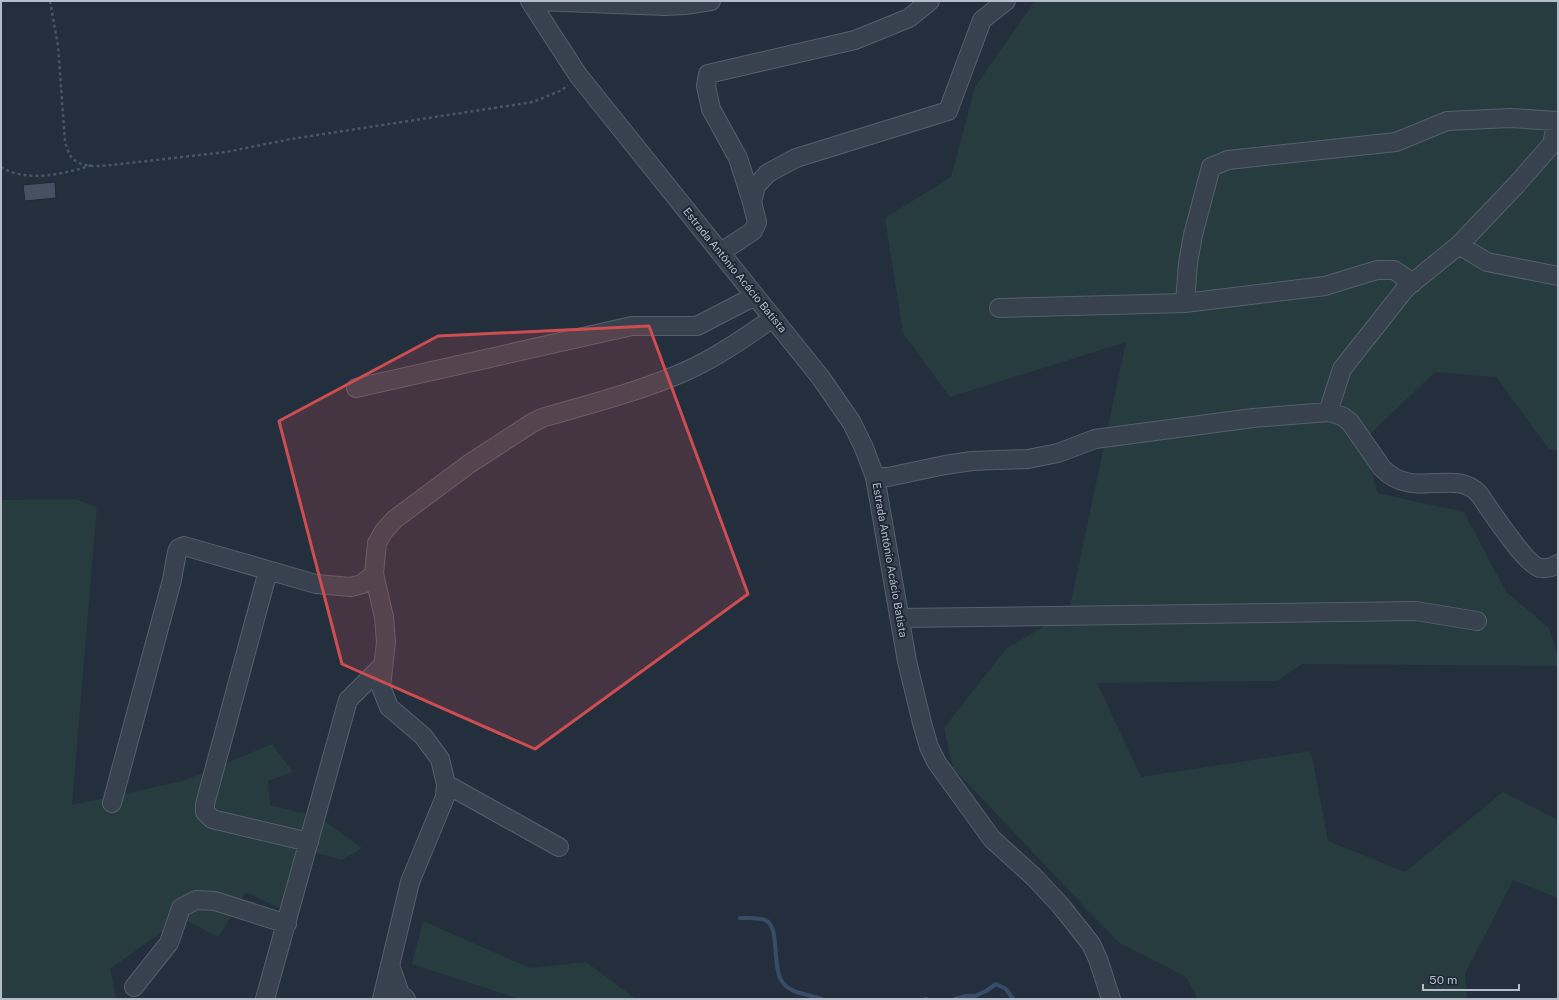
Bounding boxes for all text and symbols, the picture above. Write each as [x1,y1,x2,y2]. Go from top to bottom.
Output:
street label: Estrada Antônio Acácio Batista [681,205,789,335]
street label: Estrada Antônio Acácio Batista [870,482,910,638]
scale bar [1423,966,1519,992]
text: 50 m [1429,973,1457,987]

